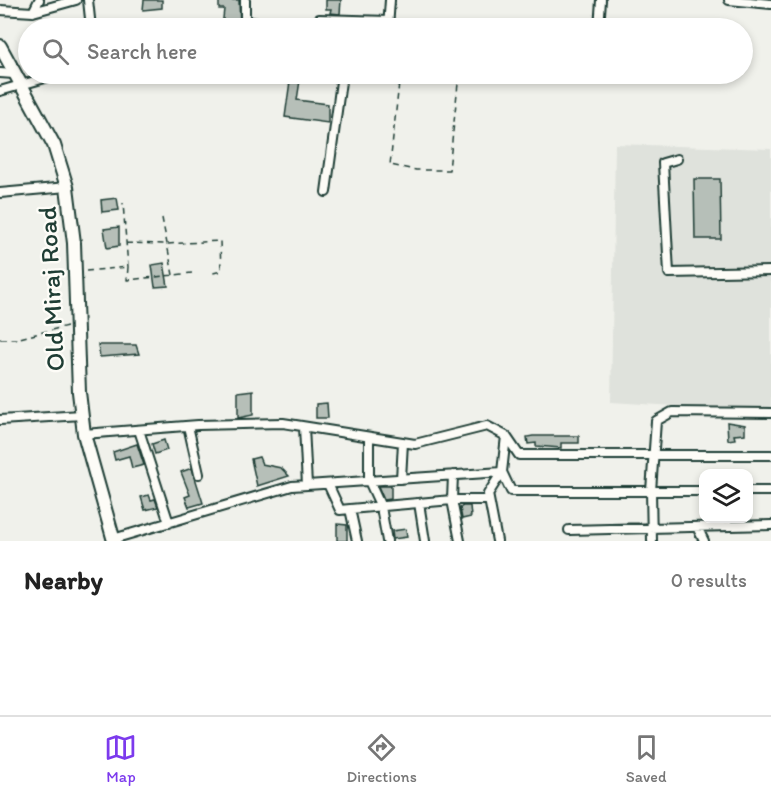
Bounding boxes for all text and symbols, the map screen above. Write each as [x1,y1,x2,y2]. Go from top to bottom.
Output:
search box [18,18,753,84]
icon: search [39,35,72,68]
text: Search here [87,38,197,65]
street label: Old Miraj Road [31,206,71,372]
map controls [699,469,753,523]
button: layers [699,469,753,523]
text: Nearby [24,564,103,596]
text: 0 results [671,568,747,592]
tab: Map [104,731,137,786]
tab: Directions [346,731,417,786]
tab: Saved [626,731,667,786]

